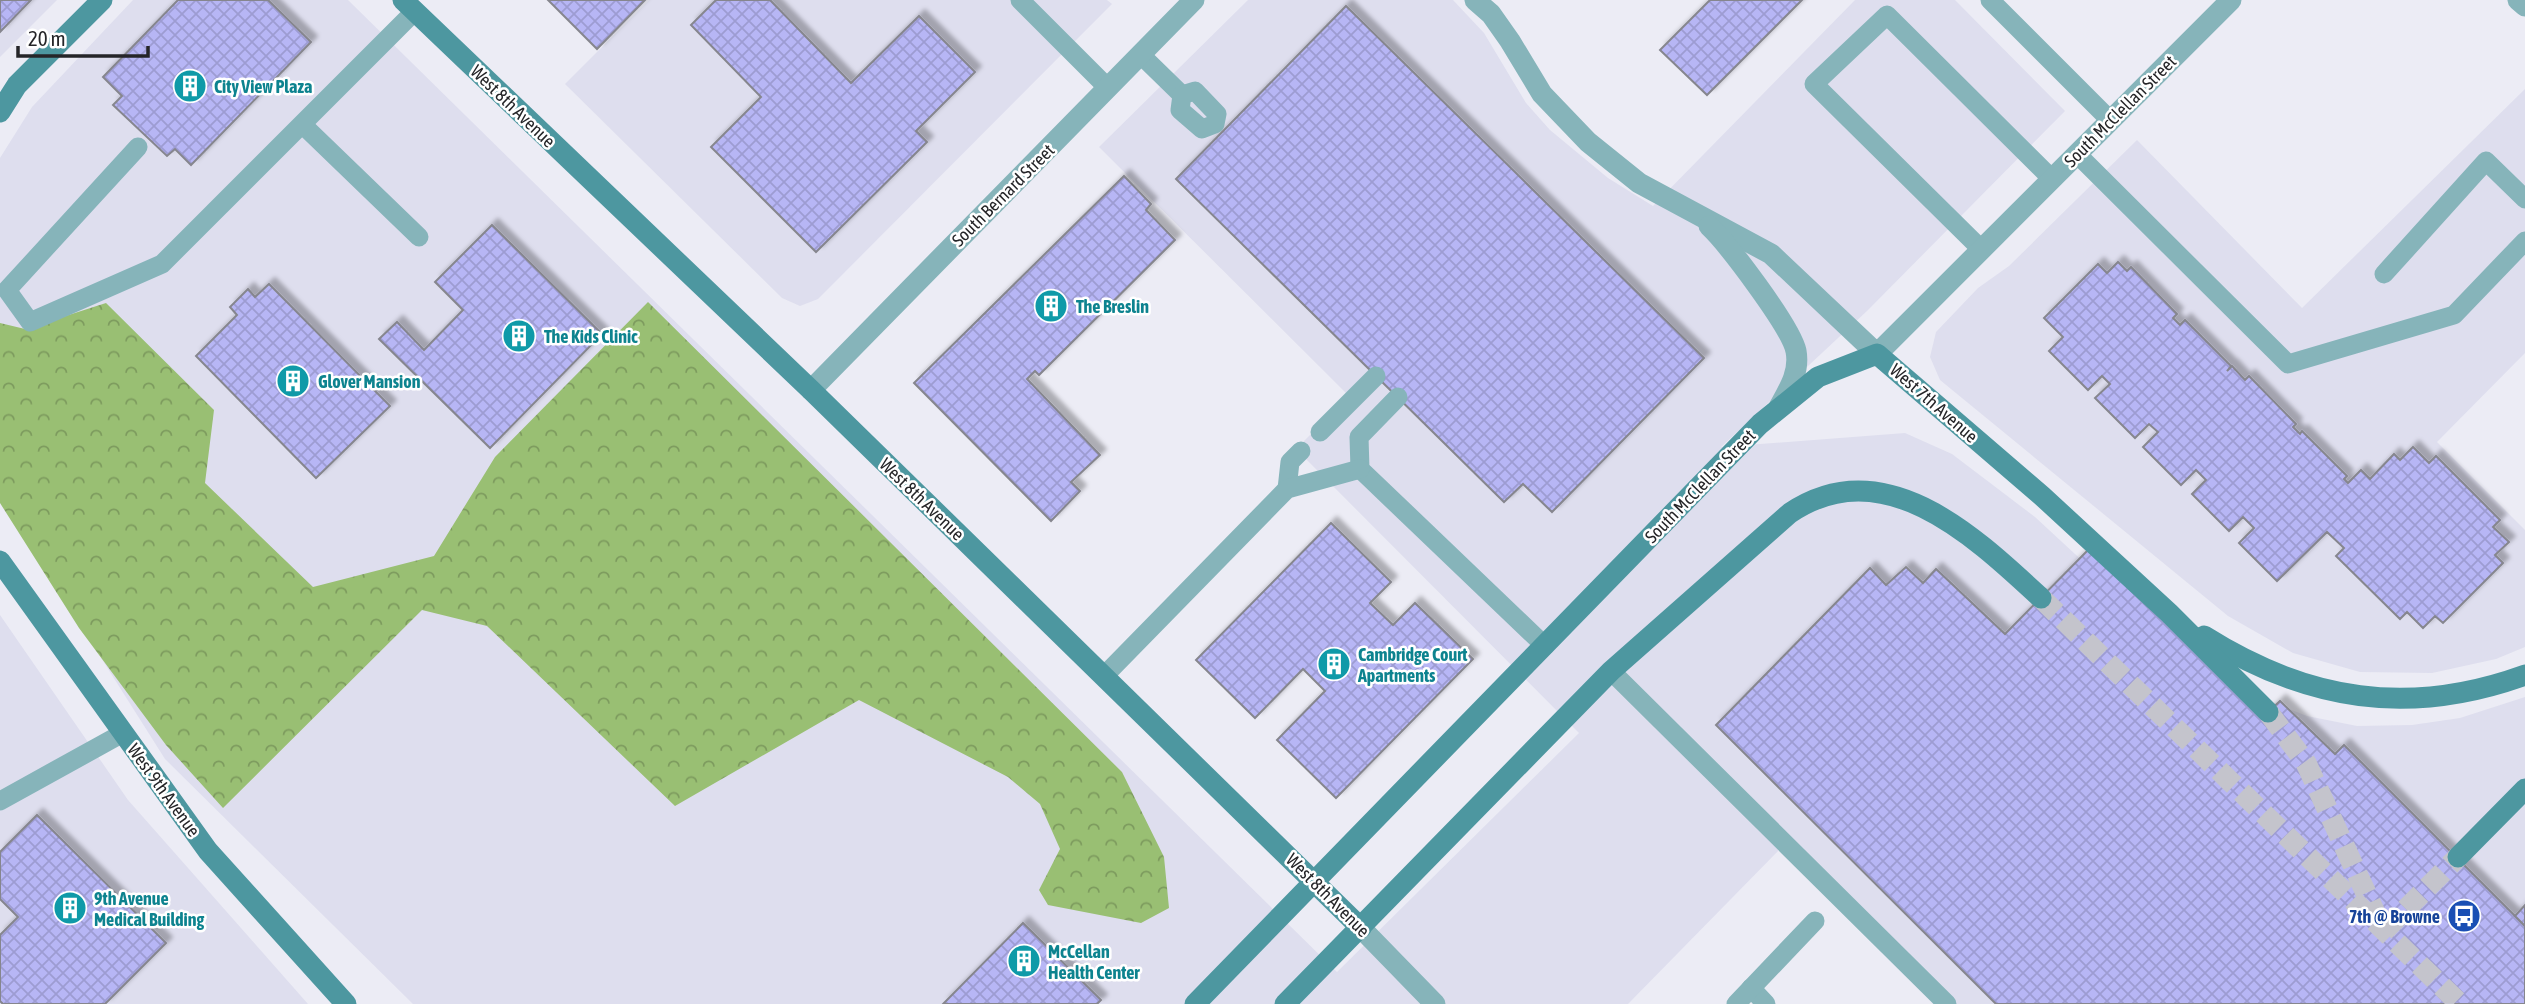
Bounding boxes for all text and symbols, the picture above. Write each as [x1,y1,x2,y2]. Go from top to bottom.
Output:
scale bar [18,14,147,58]
text: 20 m [28,26,66,50]
street label: South McClellan Street [2060,51,2180,171]
street label: West 8th Avenue [466,60,560,152]
building icon: City View Plaza [171,67,209,105]
place label: City View Plaza [214,76,312,97]
street label: South Bernard Street [947,139,1059,251]
building icon: The Breslin [1032,287,1070,325]
place label: The Breslin [1076,296,1149,317]
building icon: The Kids Clinic [500,317,538,355]
place label: The Kids Clinic [544,326,638,347]
street label: West 7th Avenue [1886,359,1982,447]
building icon: Glover Mansion [274,362,312,400]
place label: Glover Mansion [318,371,421,392]
street label: South McClellan Street [1641,425,1759,547]
street label: West 8th Avenue [875,453,969,545]
place label: Cambridge Court Apartments [1357,644,1468,686]
building icon: Cambridge Court Apartments [1315,645,1353,683]
street label: West 9th Avenue [123,740,205,840]
street label: West 8th Avenue [1282,849,1374,941]
place label: 9th Avenue Medical Building [94,888,204,930]
building icon: 9th Avenue Medical Building [51,889,89,927]
bus stop icon: 7th @ Browne [2445,897,2483,935]
place label: 7th @ Browne [2349,906,2440,927]
place label: McCellan Health Center [1048,941,1140,983]
building icon: McCellan Health Center [1005,942,1043,980]

